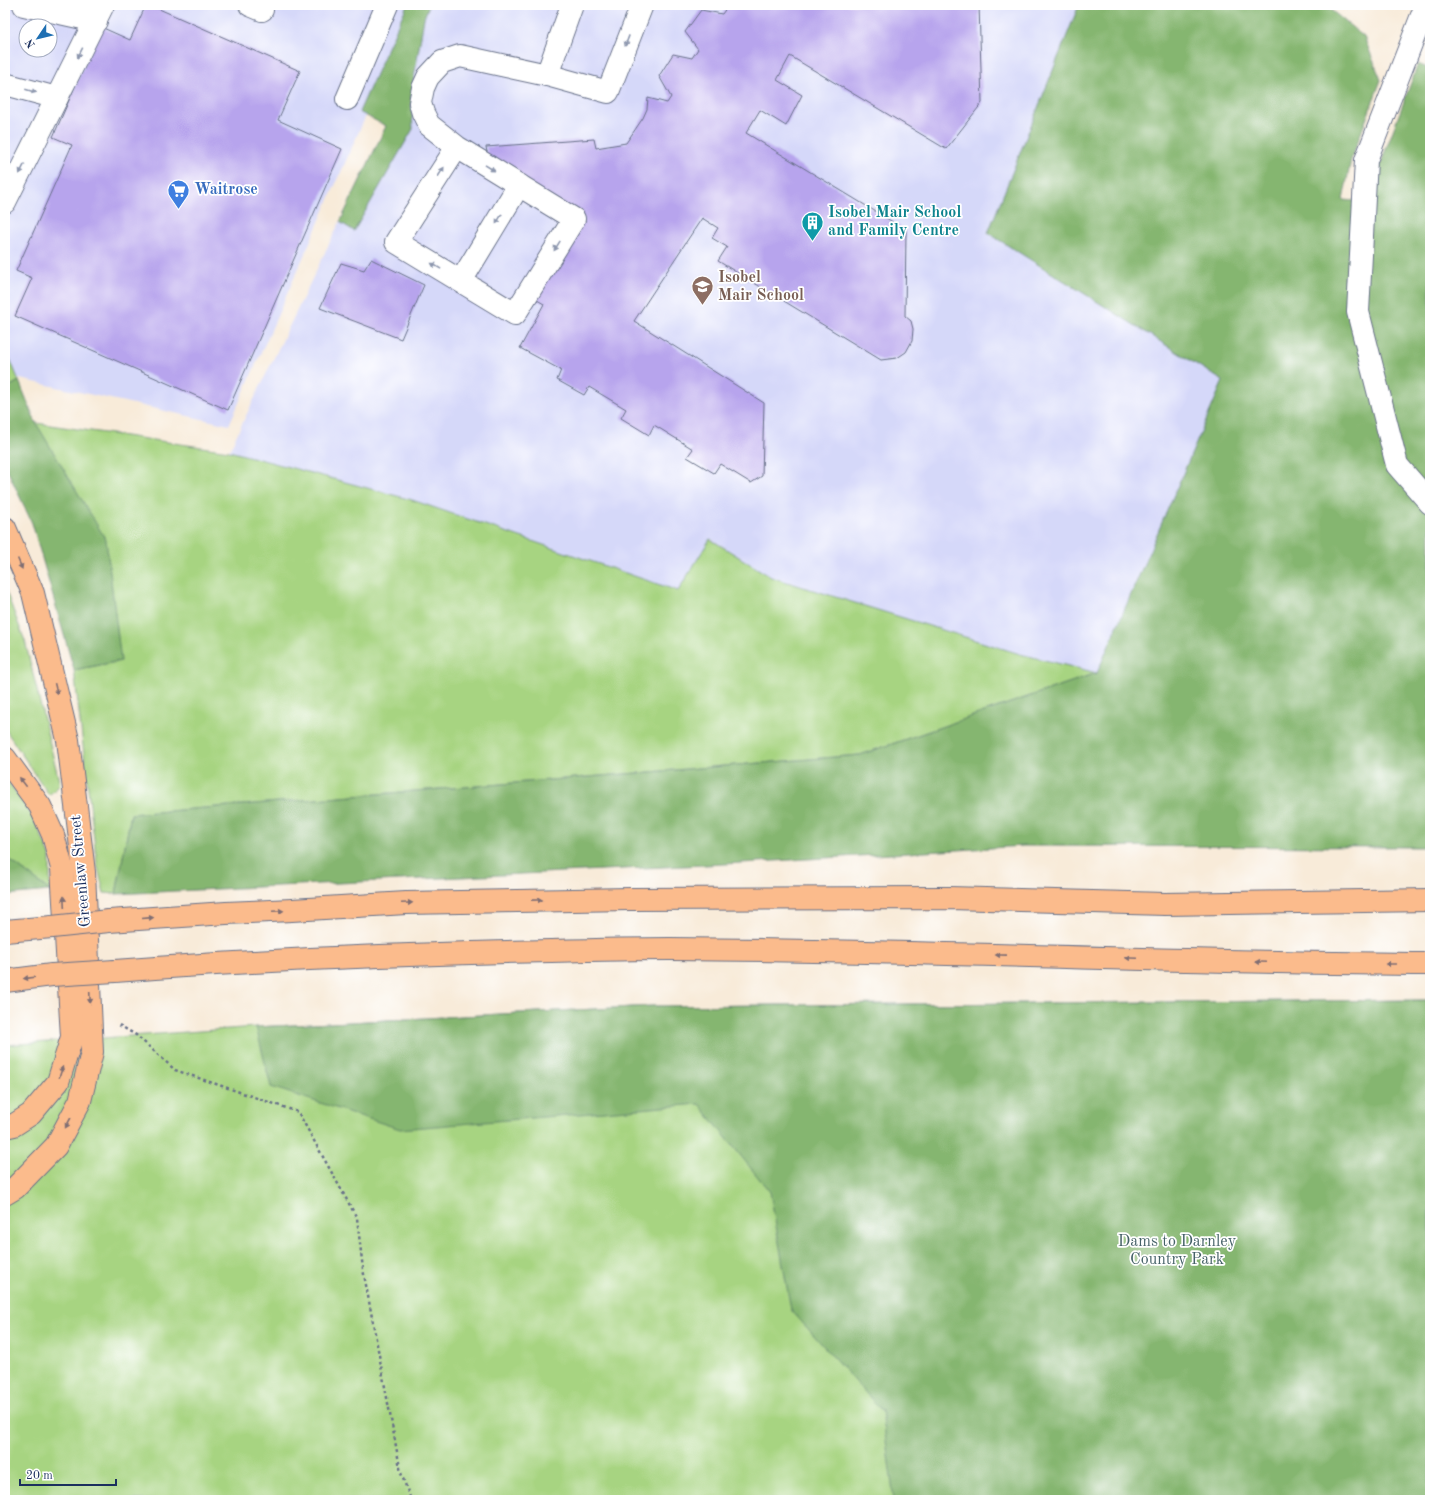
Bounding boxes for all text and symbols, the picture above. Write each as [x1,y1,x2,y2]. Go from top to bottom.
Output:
north arrow [18,18,58,58]
text: N [24,36,38,49]
one-way arrow [624,36,630,48]
one-way arrow [77,47,83,59]
one-way arrow [25,88,37,94]
one-way arrow [19,163,25,175]
one-way arrow [484,164,496,171]
one-way arrow [437,167,445,177]
supermarket icon: Waitrose [166,177,192,210]
place label: Waitrose [194,182,258,198]
place label: Isobel Mair School and Family Centre [828,205,961,239]
building icon: Isobel Mair School and Family Centre [799,209,825,242]
one-way arrow [495,213,502,225]
one-way arrow [553,240,560,252]
one-way arrow [430,263,442,270]
place label: Isobel Mair School [718,270,804,304]
school or university icon: Isobel Mair School [689,274,715,307]
one-way arrow [17,558,23,569]
one-way arrow [53,682,59,695]
one-way arrow [19,777,27,788]
street label: Greenlaw Street [68,814,94,928]
one-way arrow [61,896,68,908]
one-way arrow [531,897,544,903]
one-way arrow [401,899,413,906]
one-way arrow [272,907,284,914]
one-way arrow [142,915,154,922]
one-way arrow [994,952,1007,958]
one-way arrow [1125,955,1137,962]
one-way arrow [1255,959,1267,966]
one-way arrow [1384,961,1397,967]
one-way arrow [22,975,35,981]
one-way arrow [86,992,93,1004]
one-way arrow [58,1066,64,1078]
one-way arrow [65,1118,71,1129]
park label: Dams to Darnley Country Park [1118,1234,1237,1268]
scale bar [20,1461,116,1487]
text: 20 m [26,1470,53,1482]

